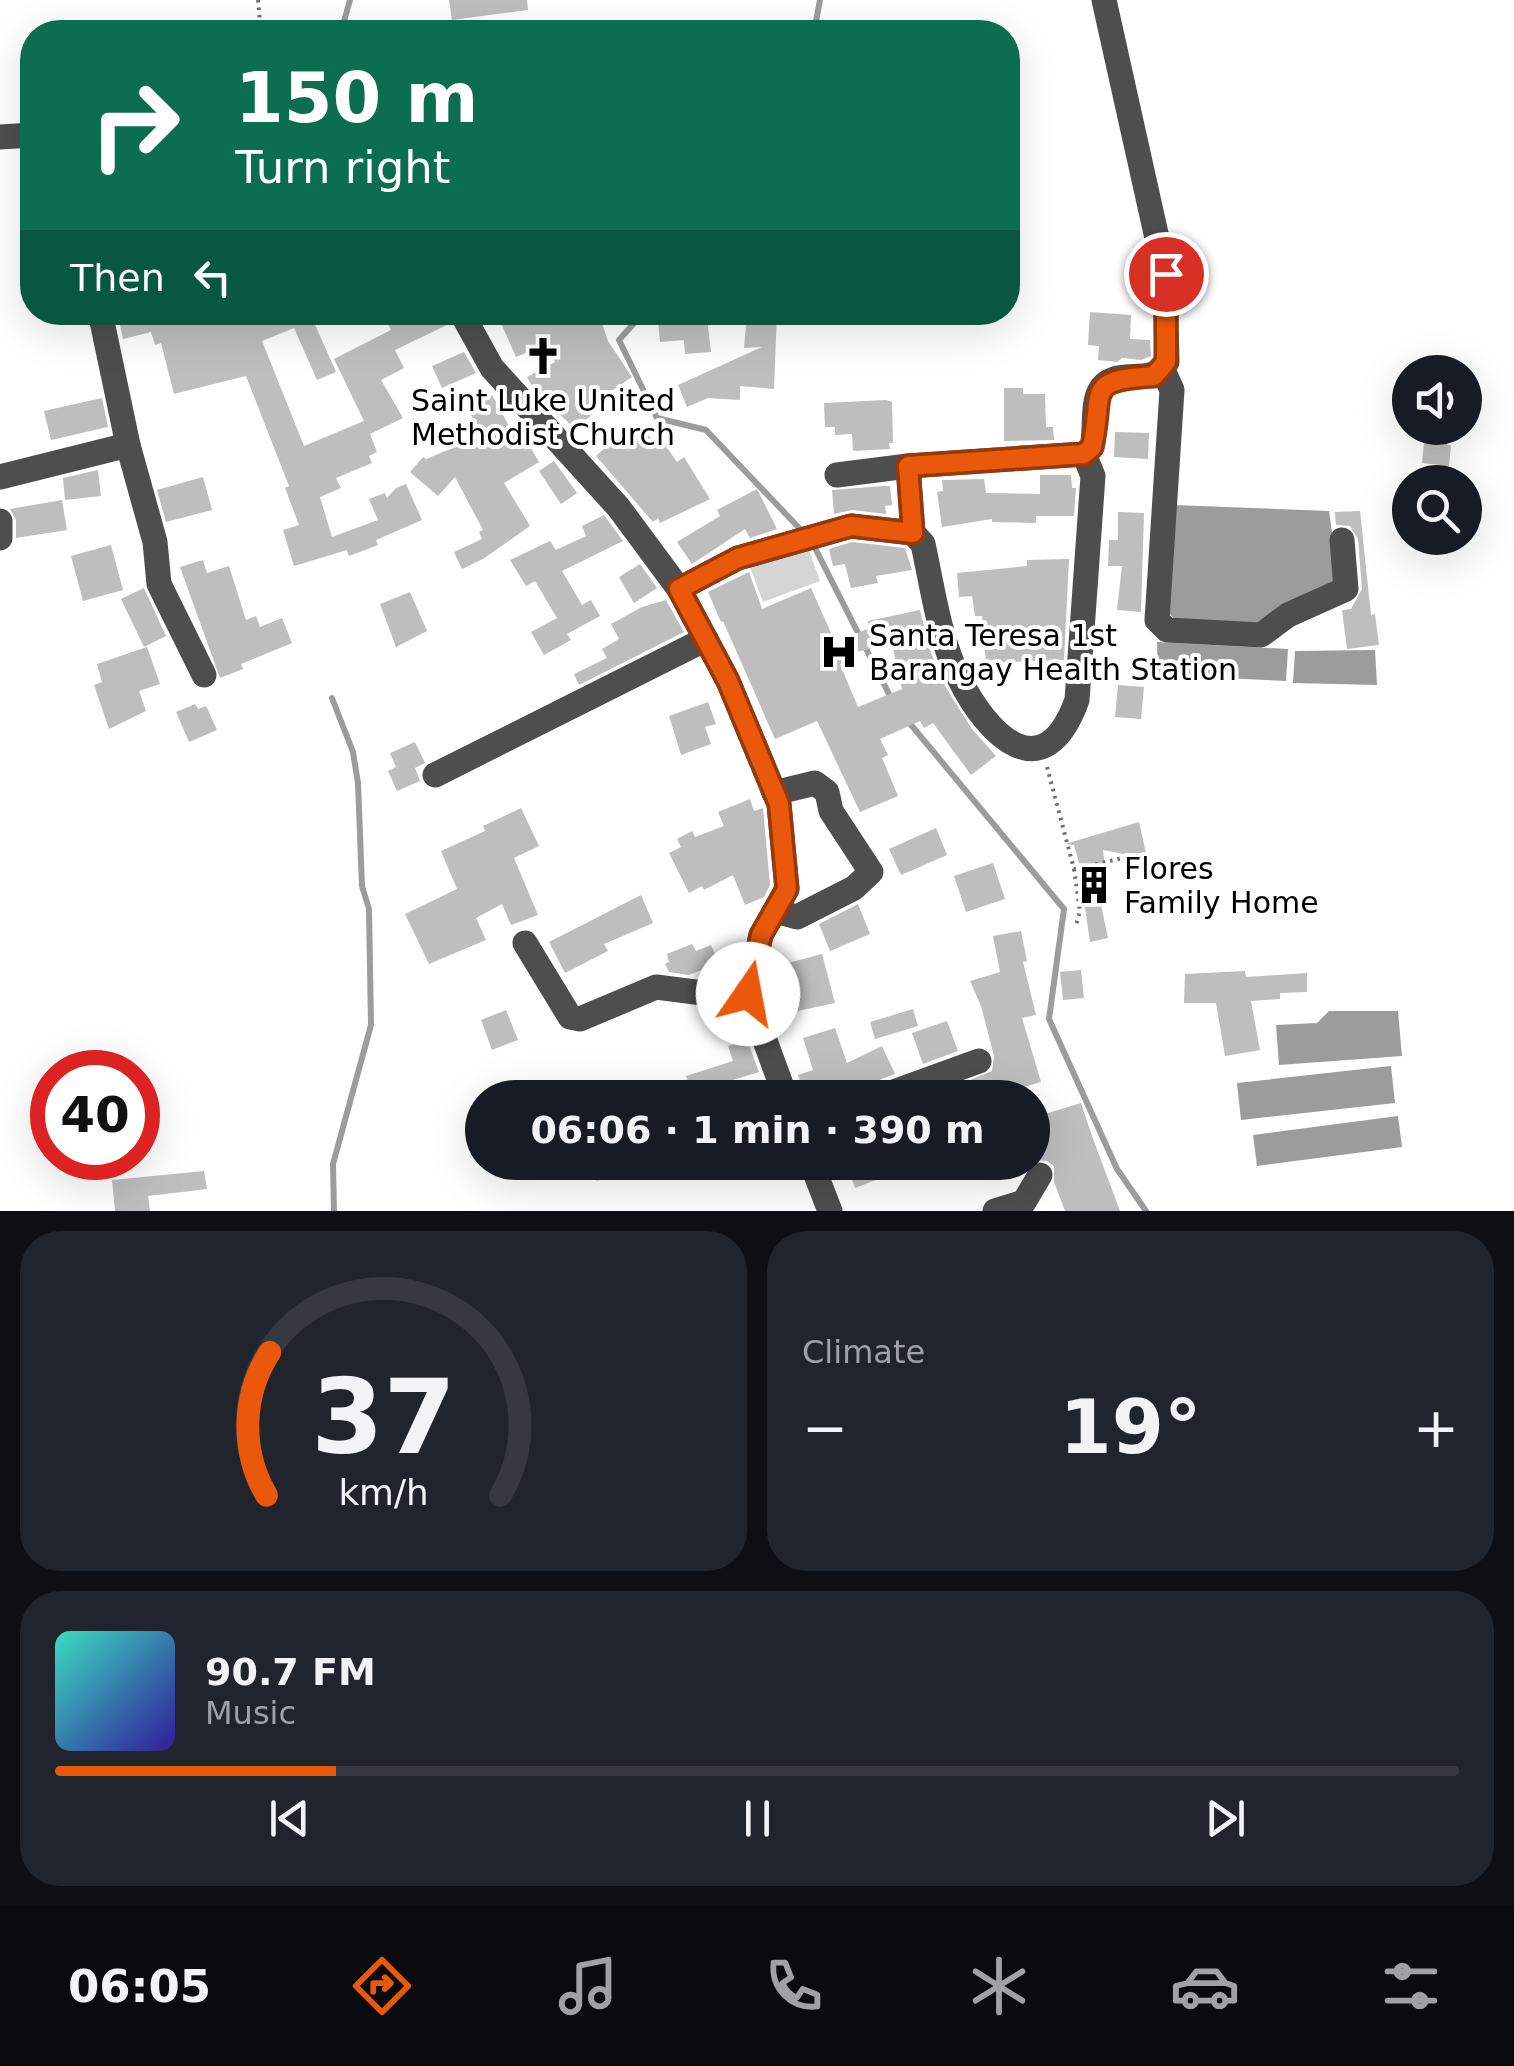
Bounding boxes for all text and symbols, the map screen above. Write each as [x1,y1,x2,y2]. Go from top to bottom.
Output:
text: 150 m [235,57,478,139]
icon: right [70,60,200,190]
text: Turn right [235,141,450,194]
pin [1124,232,1209,317]
icon: arrive [1139,247,1194,302]
icon: left [185,250,240,305]
text: Then [70,256,165,300]
church icon: Saint Luke United Methodist Church [522,335,564,377]
map controls [1392,355,1482,555]
button: sound [1392,355,1482,445]
place label: Saint Luke United Methodist Church [411,383,675,452]
button: search [1392,465,1482,555]
place label: Santa Teresa 1st Barangay Health Station [869,618,1237,687]
hospital icon: Santa Teresa 1st Barangay Health Station [818,631,860,673]
place label: Flores Family Home [1124,851,1319,920]
building icon: Flores Family Home [1073,864,1115,906]
position arrow [696,942,800,1046]
speed limit sign: 40 [30,1050,160,1180]
text: 06:06 · 1 min · 390 m [530,1108,985,1152]
text: Climate [802,1333,925,1371]
text: 37 [311,1356,456,1478]
text: 19° [1060,1383,1201,1471]
text: − [802,1396,848,1460]
text: + [1413,1396,1459,1460]
text: km/h [338,1472,429,1513]
text: 90.7 FM [205,1650,376,1694]
text: Music [205,1694,296,1732]
icon: previous [262,1791,317,1846]
icon: pause [730,1791,785,1846]
icon: next [1198,1791,1253,1846]
icon: directions [347,1951,417,2021]
icon: music [553,1951,623,2021]
icon: phone [759,1951,829,2021]
icon: climate [964,1951,1034,2021]
icon: car [1170,1951,1240,2021]
icon: filters [1376,1951,1446,2021]
text: 06:05 [68,1960,211,2013]

